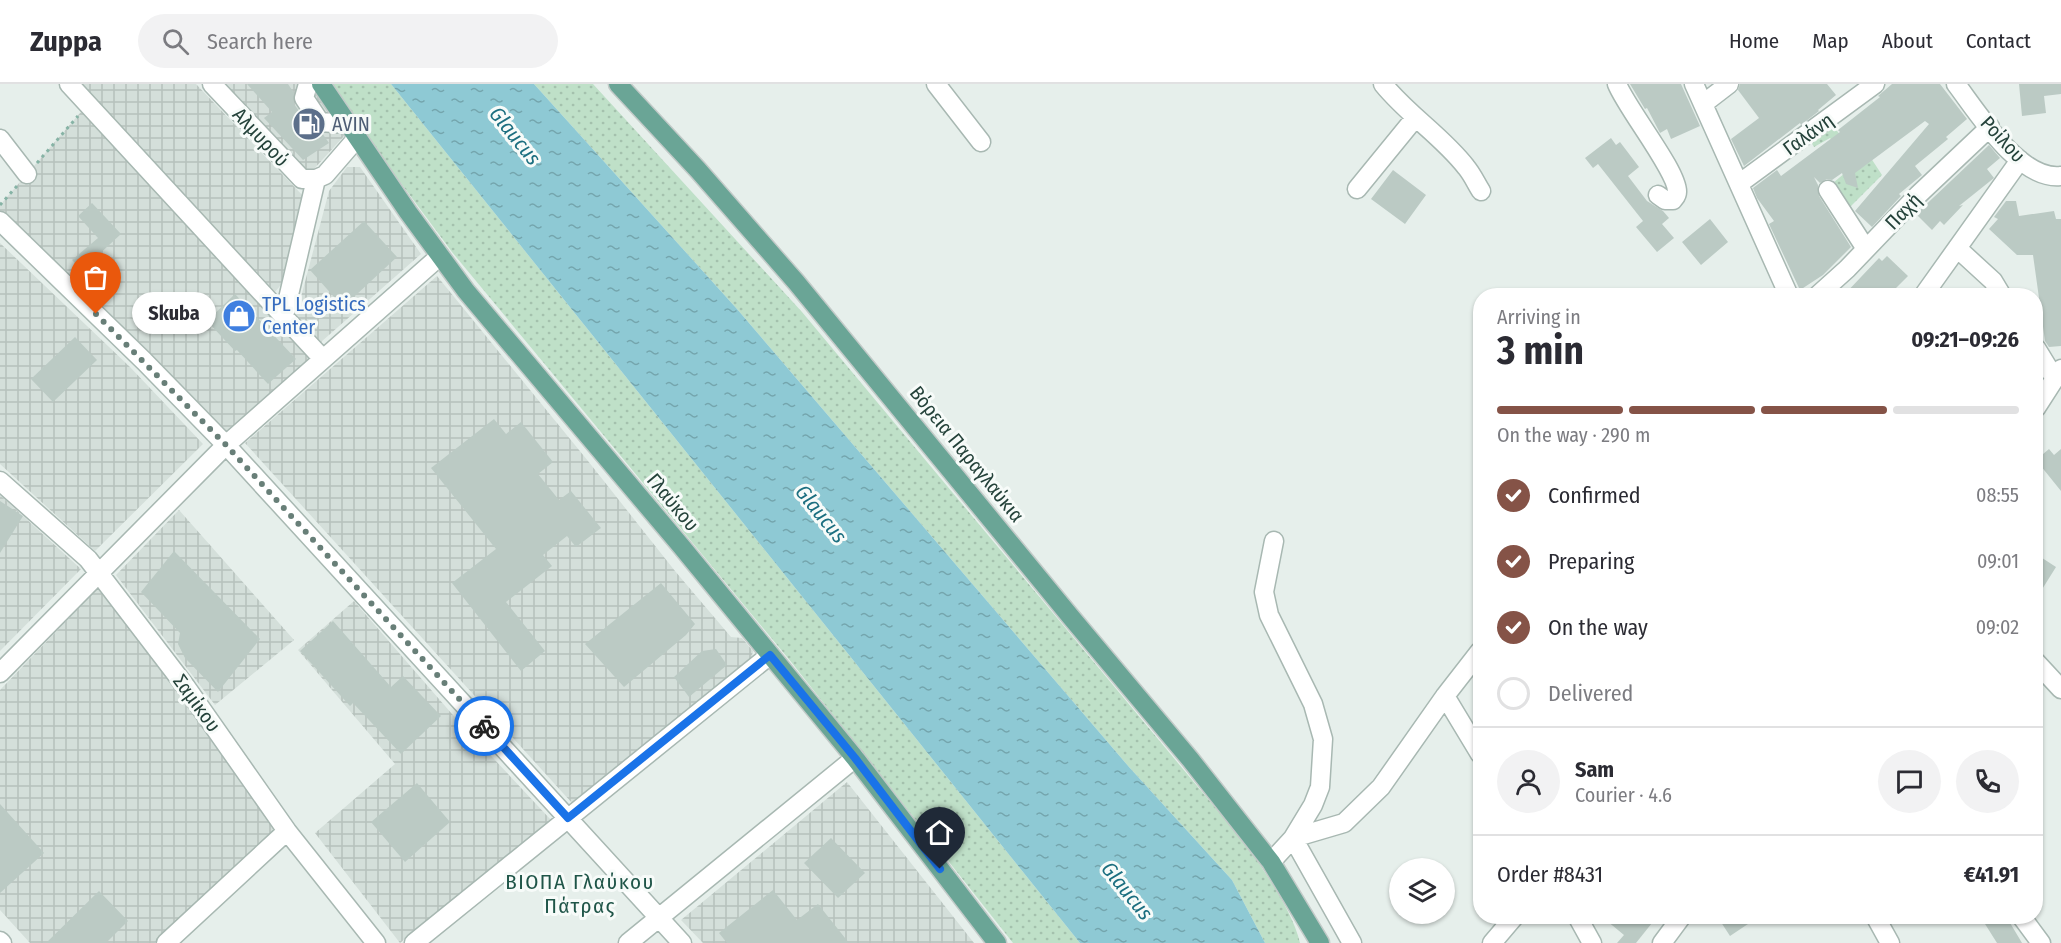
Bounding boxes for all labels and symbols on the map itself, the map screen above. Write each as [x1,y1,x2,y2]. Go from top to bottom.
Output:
water label: Glaucus [484,101,546,171]
street label: Αλμυρού [228,103,294,171]
fuel station icon: AVIN [291,106,327,142]
street label: Γαλάνη [1778,108,1838,160]
street label: Ροίλου [1975,111,2031,167]
place label: AVIN [332,112,370,136]
street label: Παχή [1880,188,1926,234]
pin [70,252,121,314]
place label: TPL Logistics Center [262,292,366,339]
callout: Skuba [132,293,216,335]
shop icon: TPL Logistics Center [221,298,257,334]
street label: Βόρεια Παραγλαύκια [905,381,1029,527]
street label: Γλαύκου [642,468,704,536]
water label: Glaucus [790,479,852,549]
street label: Σαμίκου [168,670,226,736]
courier [454,696,514,756]
pin [914,807,965,869]
water label: Glaucus [1096,856,1158,926]
district label: ΒΙΟΠΑ Γλαύκου Πάτρας [505,869,655,919]

